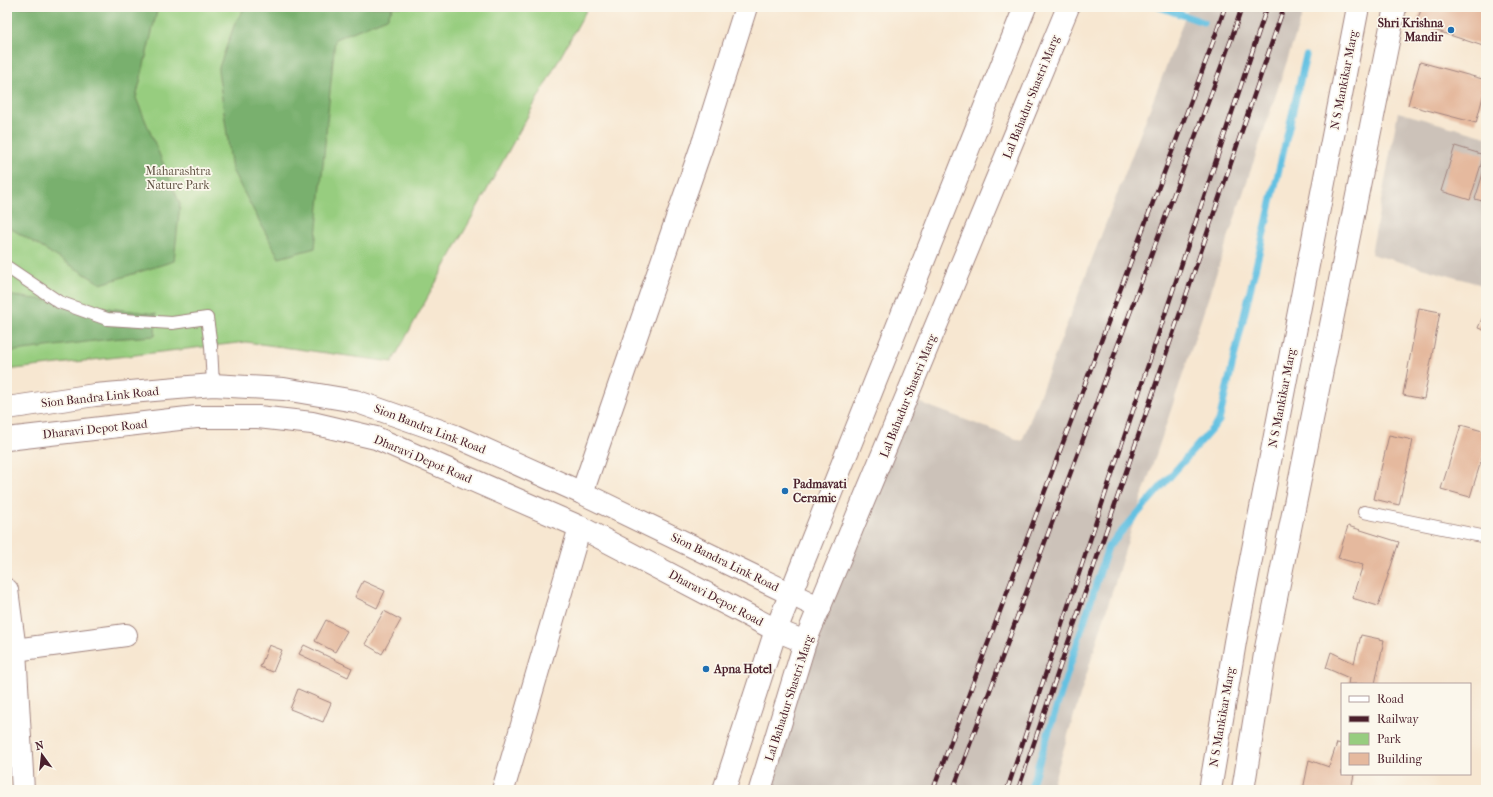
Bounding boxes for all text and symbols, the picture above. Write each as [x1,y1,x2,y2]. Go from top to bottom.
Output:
place label: Shri Krishna Mandir [1378,16,1444,44]
marker: Shri Krishna Mandir [1446,25,1456,35]
street label: N S Mankikar Marg [1327,28,1361,131]
street label: Lal Bahadur Shastri Marg [1000,33,1062,161]
park label: Maharashtra Nature Park [145,164,211,192]
street label: Lal Bahadur Shastri Marg [877,332,939,460]
street label: N S Mankikar Marg [1265,346,1299,449]
street label: Sion Bandra Link Road [40,384,160,410]
street label: Sion Bandra Link Road [372,401,488,457]
street label: Dharavi Depot Road [42,416,149,441]
street label: Dharavi Depot Road [372,432,475,486]
place label: Padmavati Ceramic [793,477,847,505]
marker: Padmavati Ceramic [780,486,790,496]
street label: Sion Bandra Link Road [669,530,782,594]
street label: Dharavi Depot Road [666,567,766,629]
street label: Lal Bahadur Shastri Marg [762,633,816,763]
place label: Apna Hotel [713,662,773,677]
marker: Apna Hotel [701,664,711,674]
street label: N S Mankikar Marg [1206,665,1238,768]
legend [1341,683,1471,775]
text: Road [1377,692,1404,706]
text: Railway [1377,712,1419,726]
text: Park [1377,732,1402,746]
north arrow [22,735,62,775]
text: N [34,738,46,753]
text: Building [1377,752,1422,766]

